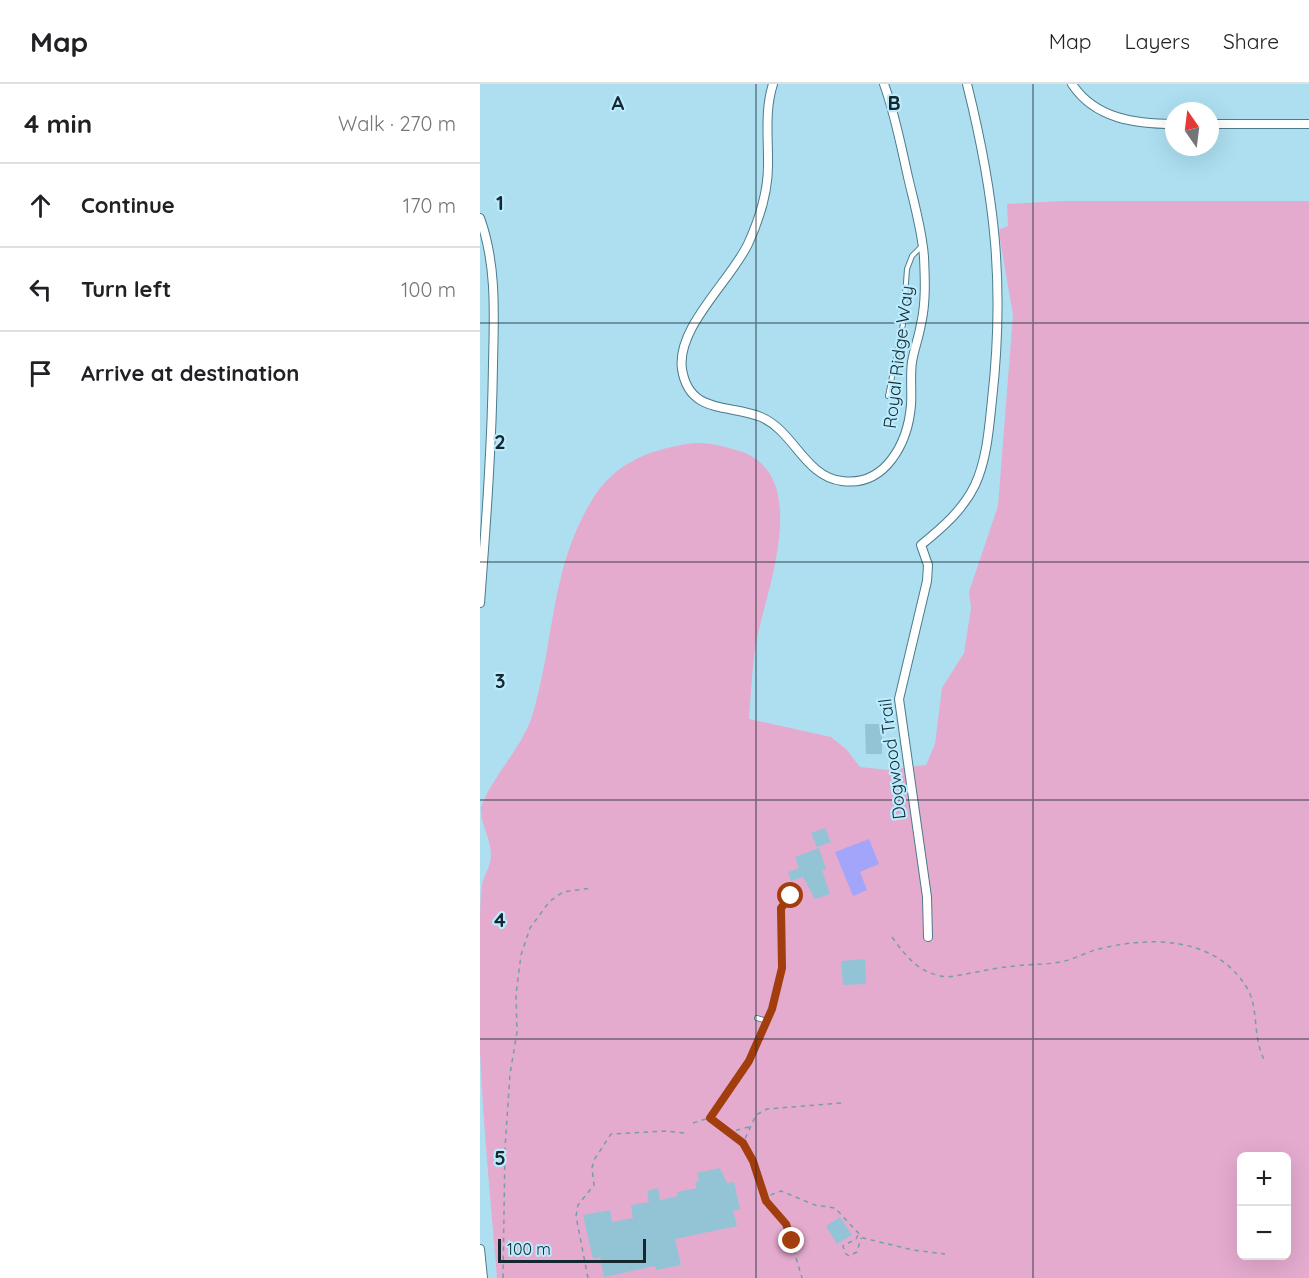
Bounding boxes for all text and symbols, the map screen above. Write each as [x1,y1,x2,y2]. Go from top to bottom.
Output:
text: Map [30,24,88,59]
text: Map [1049,28,1092,54]
text: Layers [1125,28,1190,54]
text: Share [1223,28,1279,54]
text: A [612,90,625,115]
text: B [887,90,901,115]
north arrow [1165,102,1219,156]
text: 4 min [24,107,92,140]
text: Walk · 270 m [338,111,456,136]
icon: ahead [24,189,57,222]
text: 1 [496,190,504,215]
text: Continue [81,191,175,219]
text: 170 m [403,193,456,218]
icon: left [24,273,57,306]
text: Turn left [81,275,171,303]
text: 100 m [401,277,456,302]
street label: Royal Ridge Way [878,284,918,430]
icon: arrive [24,357,57,390]
text: Arrive at destination [81,359,299,387]
text: 2 [494,429,506,454]
text: 3 [495,668,505,693]
street label: Dogwood Trail [873,697,911,821]
route start [777,882,803,908]
text: 4 [494,907,506,932]
text: 5 [494,1145,506,1170]
map controls [1237,1152,1291,1260]
button: + [1237,1152,1291,1206]
button: − [1237,1206,1291,1260]
route end [778,1227,804,1253]
scale bar [498,1236,646,1264]
text: 100 m [507,1239,551,1259]

